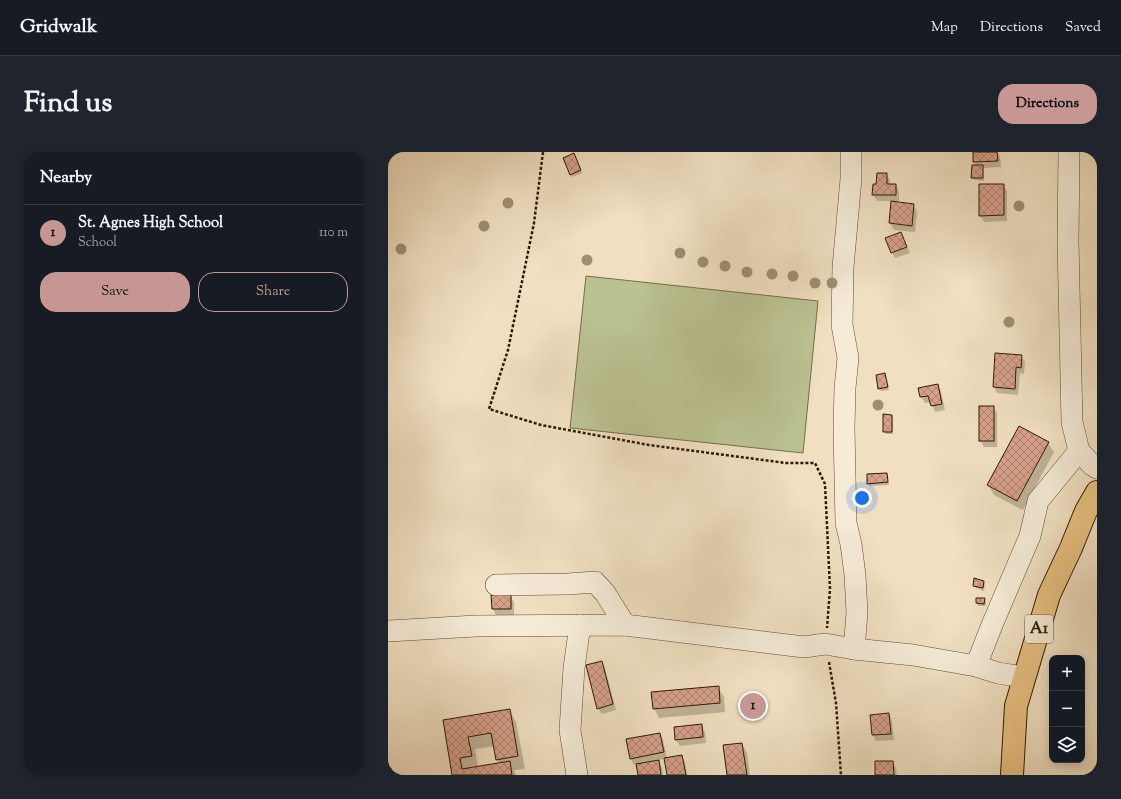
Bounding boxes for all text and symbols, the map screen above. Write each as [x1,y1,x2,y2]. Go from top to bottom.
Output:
text: Gridwalk [20,14,97,41]
text: Map [931,18,958,38]
text: Directions [980,18,1043,38]
text: Saved [1065,18,1101,38]
text: Find us [24,84,112,124]
button: Directions [998,84,1097,124]
text: Nearby [40,166,92,190]
text: St. Agnes High School [78,213,223,234]
text: 1 [51,224,55,242]
text: 110 m [319,224,348,242]
text: School [78,234,117,252]
button: Save [40,272,190,312]
button: Share [198,272,348,312]
your location [852,488,872,508]
road number: A1 [1025,615,1053,643]
map controls [1049,655,1085,763]
button: + [1049,655,1085,691]
pin: 1 [740,691,766,721]
button: − [1049,691,1085,727]
button: layers [1049,727,1085,763]

